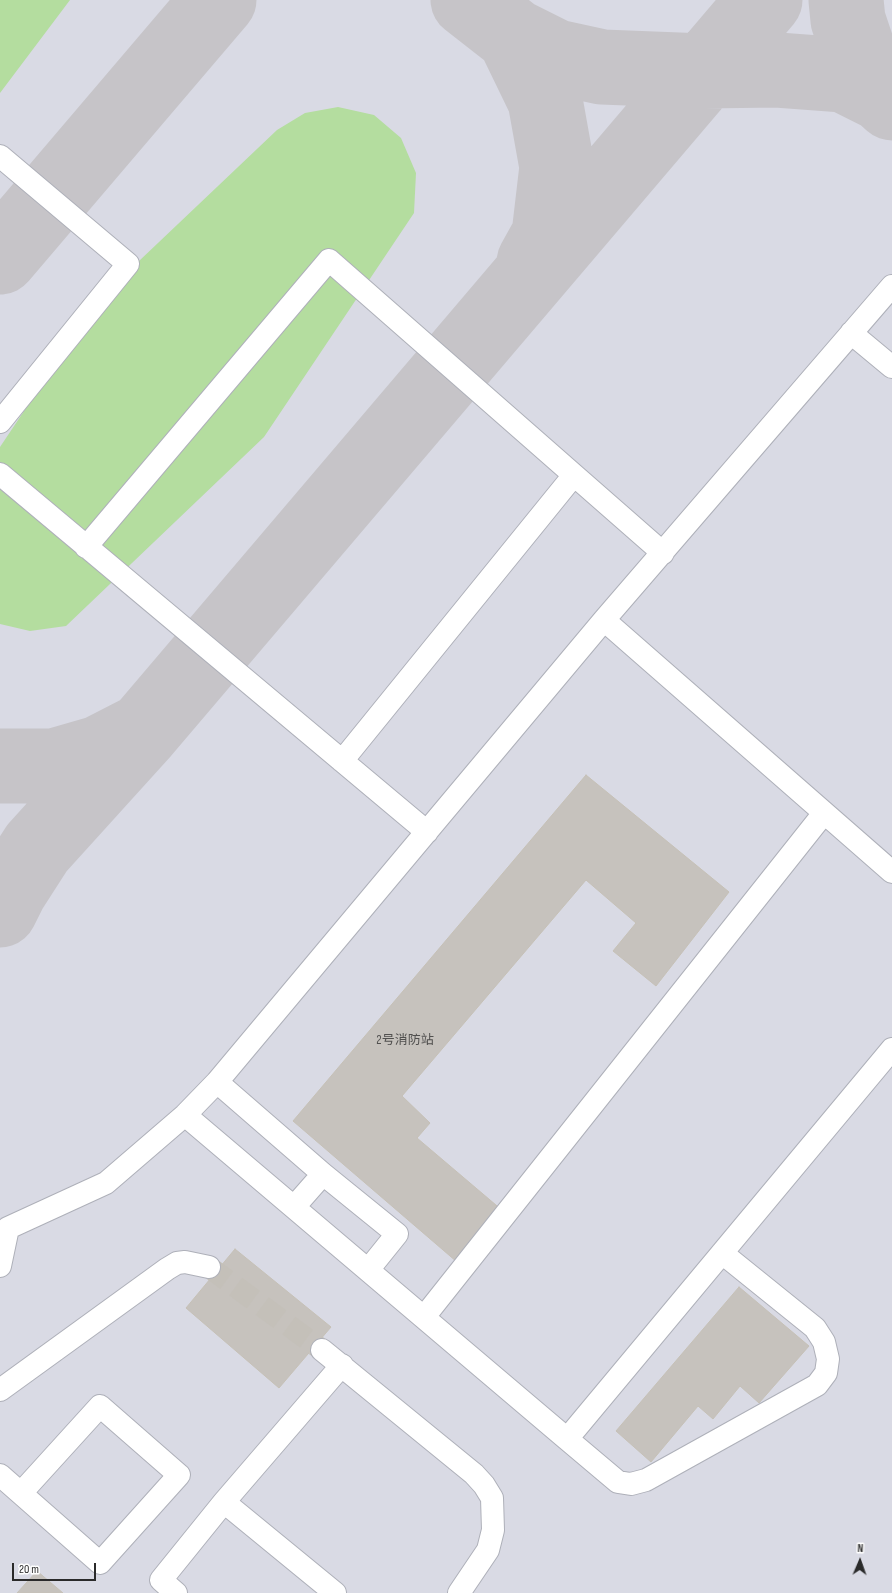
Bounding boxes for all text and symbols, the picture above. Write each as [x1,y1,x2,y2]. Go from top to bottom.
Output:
house number: 2号消防站 [376,1033,434,1049]
north arrow [840,1541,880,1581]
text: N [857,1542,864,1555]
scale bar [14,1555,98,1581]
text: 20 m [19,1562,39,1577]

